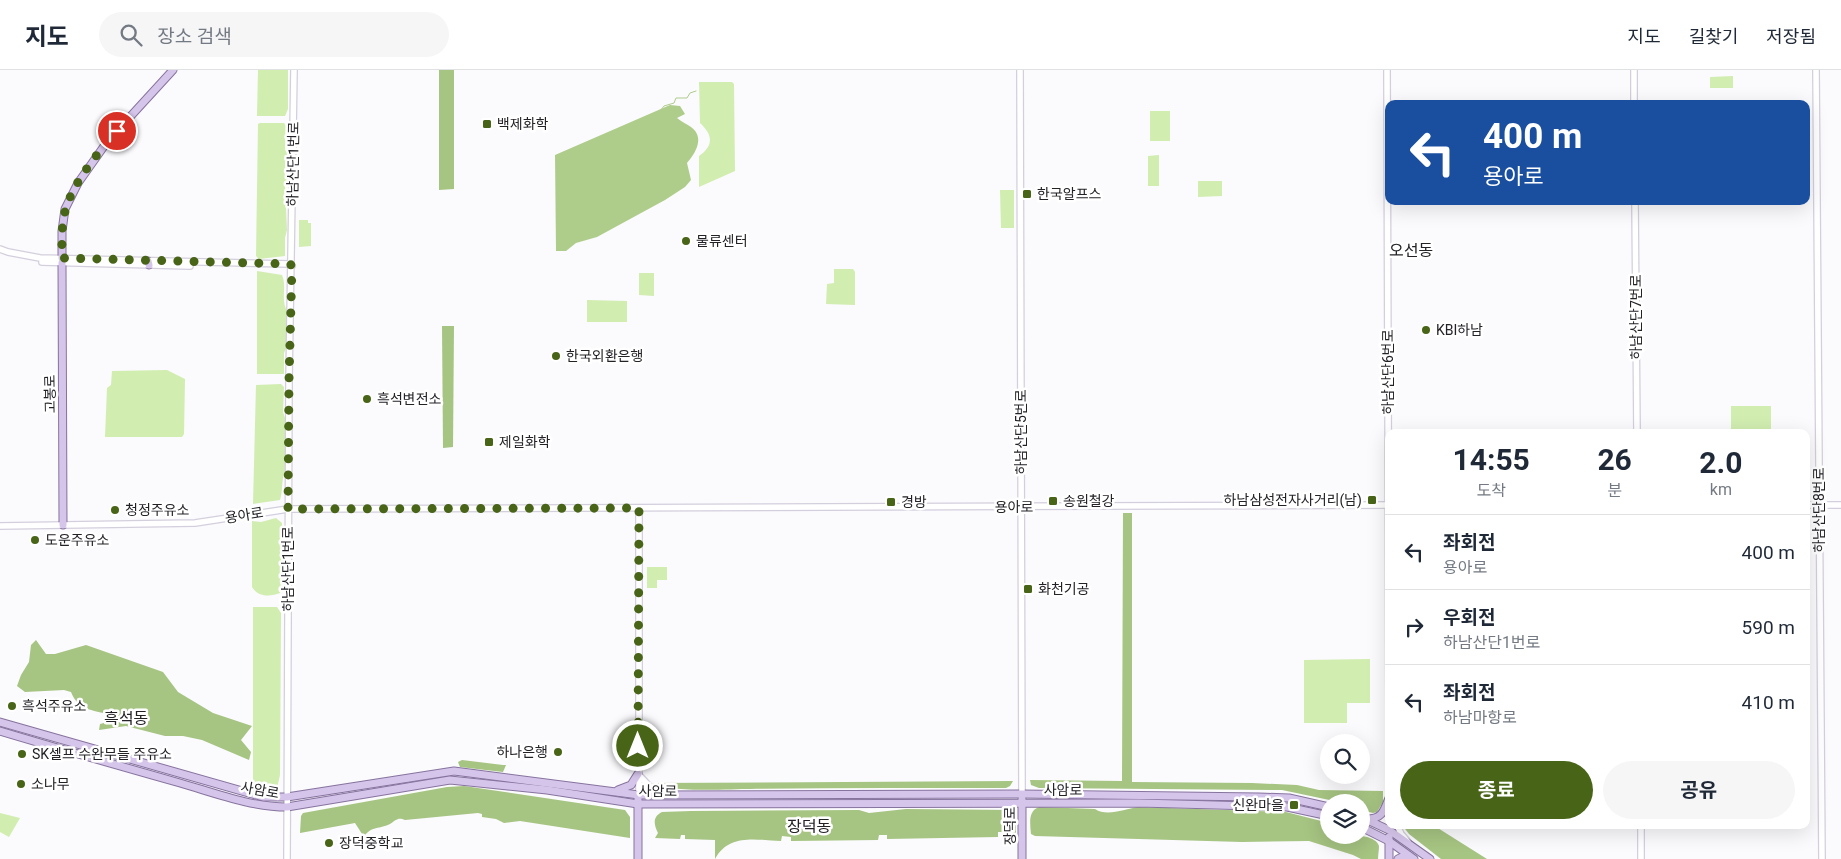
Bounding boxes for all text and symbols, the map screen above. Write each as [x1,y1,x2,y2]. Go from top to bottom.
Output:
search box [99,12,449,57]
icon: search [117,21,145,49]
text: 지도 [25,23,69,51]
text: 장소 검색 [157,25,232,48]
text: 지도 [1628,26,1661,47]
text: 길찾기 [1689,26,1738,47]
text: 저장됨 [1766,26,1816,47]
pin [96,110,138,152]
place label: 백제화학 [497,116,549,132]
text: 400 m [1483,116,1582,157]
icon: arrive [103,117,131,145]
marker: 백제화학 [481,118,493,130]
icon: left [1400,120,1465,185]
street label: 하남산단1번로 [284,121,302,207]
text: 용아로 [1483,164,1544,189]
place label: 한국알프스 [1037,186,1102,202]
marker: 한국알프스 [1021,188,1033,200]
place label: 물류센터 [696,233,748,249]
marker: 물류센터 [680,235,692,247]
district label: 오선동 [1389,241,1433,260]
street label: 하남산단7번로 [1628,274,1644,360]
place label: KBI하남 [1436,322,1483,338]
marker: KBI하남 [1420,324,1432,336]
street label: 하남산단6번로 [1380,329,1396,415]
place label: 한국외환은행 [566,348,643,364]
marker: 한국외환은행 [550,350,562,362]
street label: 고봉로 [42,374,58,413]
street label: 하남산단5번로 [1013,389,1029,475]
place label: 흑석변전소 [377,391,442,407]
marker: 흑석변전소 [361,393,373,405]
place label: 제일화학 [499,434,551,450]
marker: 제일화학 [483,436,495,448]
text: 14:55 [1453,442,1530,477]
text: 26 [1597,442,1632,477]
text: 2.0 [1699,445,1742,480]
street label: 하남산단8번로 [1811,467,1827,553]
text: km [1710,480,1732,499]
text: 도착 [1476,481,1506,500]
text: 분 [1607,481,1622,500]
place label: 하남삼성전자사거리(남) [1224,492,1362,509]
place label: 송원철강 [1063,493,1115,509]
place label: 경방 [901,494,927,510]
marker: 하남삼성전자사거리(남) [1366,494,1378,506]
marker: 송원철강 [1047,495,1059,507]
marker: 경방 [885,496,897,508]
street label: 용아로 [995,499,1033,515]
place label: 청정주유소 [125,502,190,518]
marker: 청정주유소 [109,504,121,516]
street label: 용아로 [224,504,264,526]
street label: 하남산단1번로 [280,526,296,612]
text: 좌회전 [1443,531,1495,554]
place label: 도운주유소 [45,532,110,548]
marker: 도운주유소 [29,534,41,546]
icon: left [1400,538,1428,566]
text: 400 m [1742,541,1795,564]
text: 용아로 [1443,558,1487,577]
place label: 화천기공 [1038,581,1090,597]
marker: 화천기공 [1022,583,1034,595]
text: 우회전 [1443,606,1495,629]
icon: right [1400,613,1428,641]
text: 590 m [1742,616,1795,639]
text: 하남산단1번로 [1443,633,1540,652]
text: 좌회전 [1443,681,1495,704]
icon: left [1400,688,1428,716]
text: 410 m [1742,691,1795,714]
place label: 흑석주유소 [22,698,87,714]
marker: 흑석주유소 [6,700,18,712]
text: 하남마항로 [1443,708,1517,727]
district label: 흑석동 [104,709,148,728]
position arrow [611,719,663,771]
map controls [1320,734,1370,844]
button: search [1320,734,1370,784]
place label: 하나은행 [496,744,548,760]
place label: SK셀프 수완무들 주유소 [32,746,172,762]
marker: 하나은행 [552,746,564,758]
marker: SK셀프 수완무들 주유소 [16,748,28,760]
button: 종료 [1400,761,1593,819]
button: 공유 [1603,761,1795,819]
place label: 소나무 [31,776,70,792]
marker: 소나무 [15,778,27,790]
street label: 사암로 [240,779,281,801]
street label: 사암로 [1044,782,1082,798]
street label: 사암로 [639,783,678,799]
button: layers [1320,794,1370,844]
place label: 신완마을 [1232,797,1284,813]
marker: 신완마을 [1288,799,1300,811]
street label: 장덕로 [1002,807,1018,845]
district label: 장덕동 [787,817,831,836]
place label: 장덕중학교 [339,835,404,851]
marker: 장덕중학교 [323,837,335,849]

